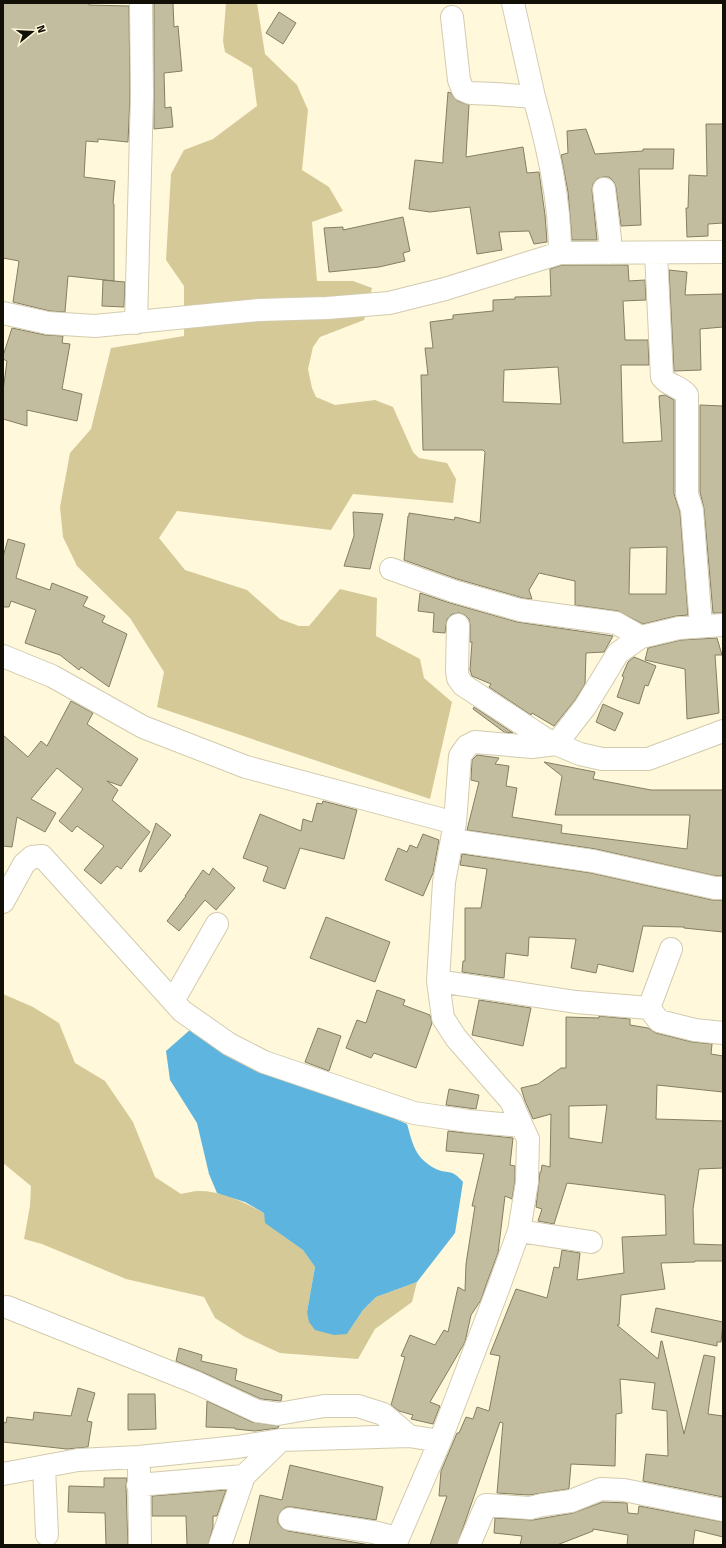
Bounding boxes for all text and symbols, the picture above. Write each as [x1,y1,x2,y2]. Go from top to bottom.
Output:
north arrow [12,12,52,52]
text: N [34,24,48,35]

